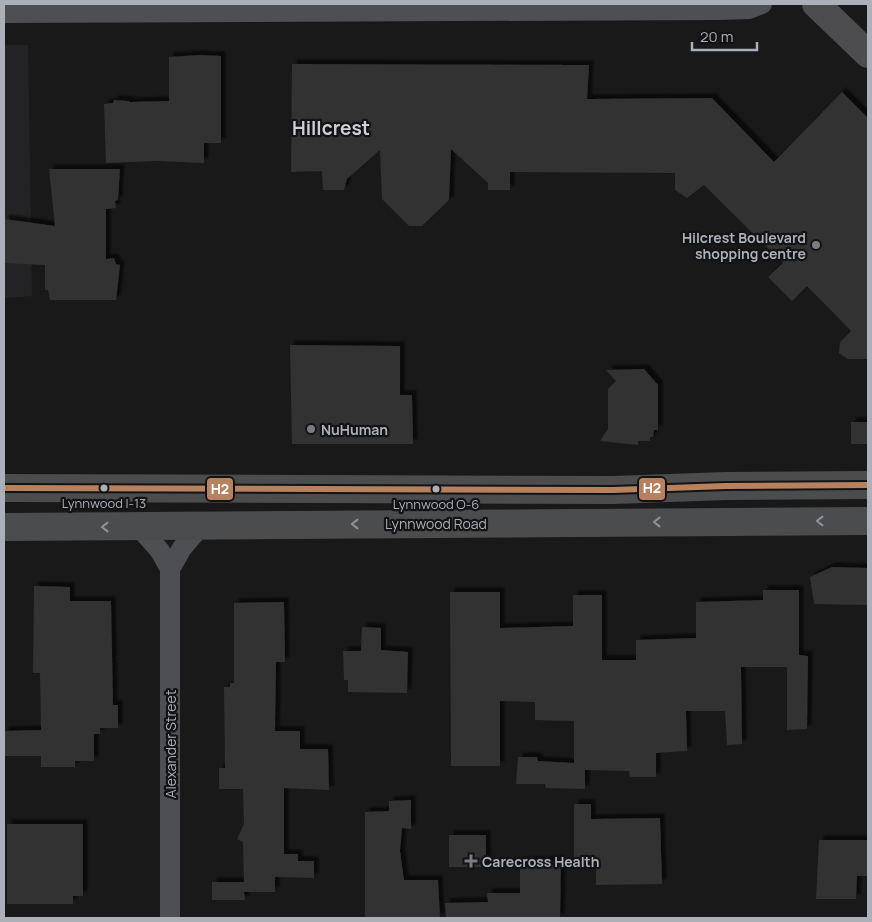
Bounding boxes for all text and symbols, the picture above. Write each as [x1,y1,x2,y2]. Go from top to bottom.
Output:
scale bar [692,20,757,52]
text: 20 m [700,26,733,47]
district label: Hillcrest [292,115,370,141]
place label: Hilcrest Boulevard shopping centre [682,228,806,263]
marker: Hilcrest Boulevard shopping centre [810,239,822,251]
place label: NuHuman [321,420,388,439]
marker: NuHuman [305,423,317,435]
line badge: H2 [206,477,234,501]
line badge: H2 [638,477,666,501]
text: H2 [643,478,661,497]
text: H2 [211,479,229,498]
marker: Lynnwood I-13 [99,483,109,493]
marker: Lynnwood O-6 [431,484,441,494]
place label: Lynnwood I-13 [62,494,146,512]
place label: Lynnwood O-6 [393,495,479,513]
street label: Lynnwood Road [385,514,487,533]
one-way arrow [815,516,823,526]
one-way arrow [653,517,660,527]
one-way arrow [350,519,358,529]
one-way arrow [100,522,108,532]
street label: Alexander Street [161,689,180,798]
place label: Carecross Health [482,852,599,871]
marker: Carecross Health [464,854,478,868]

